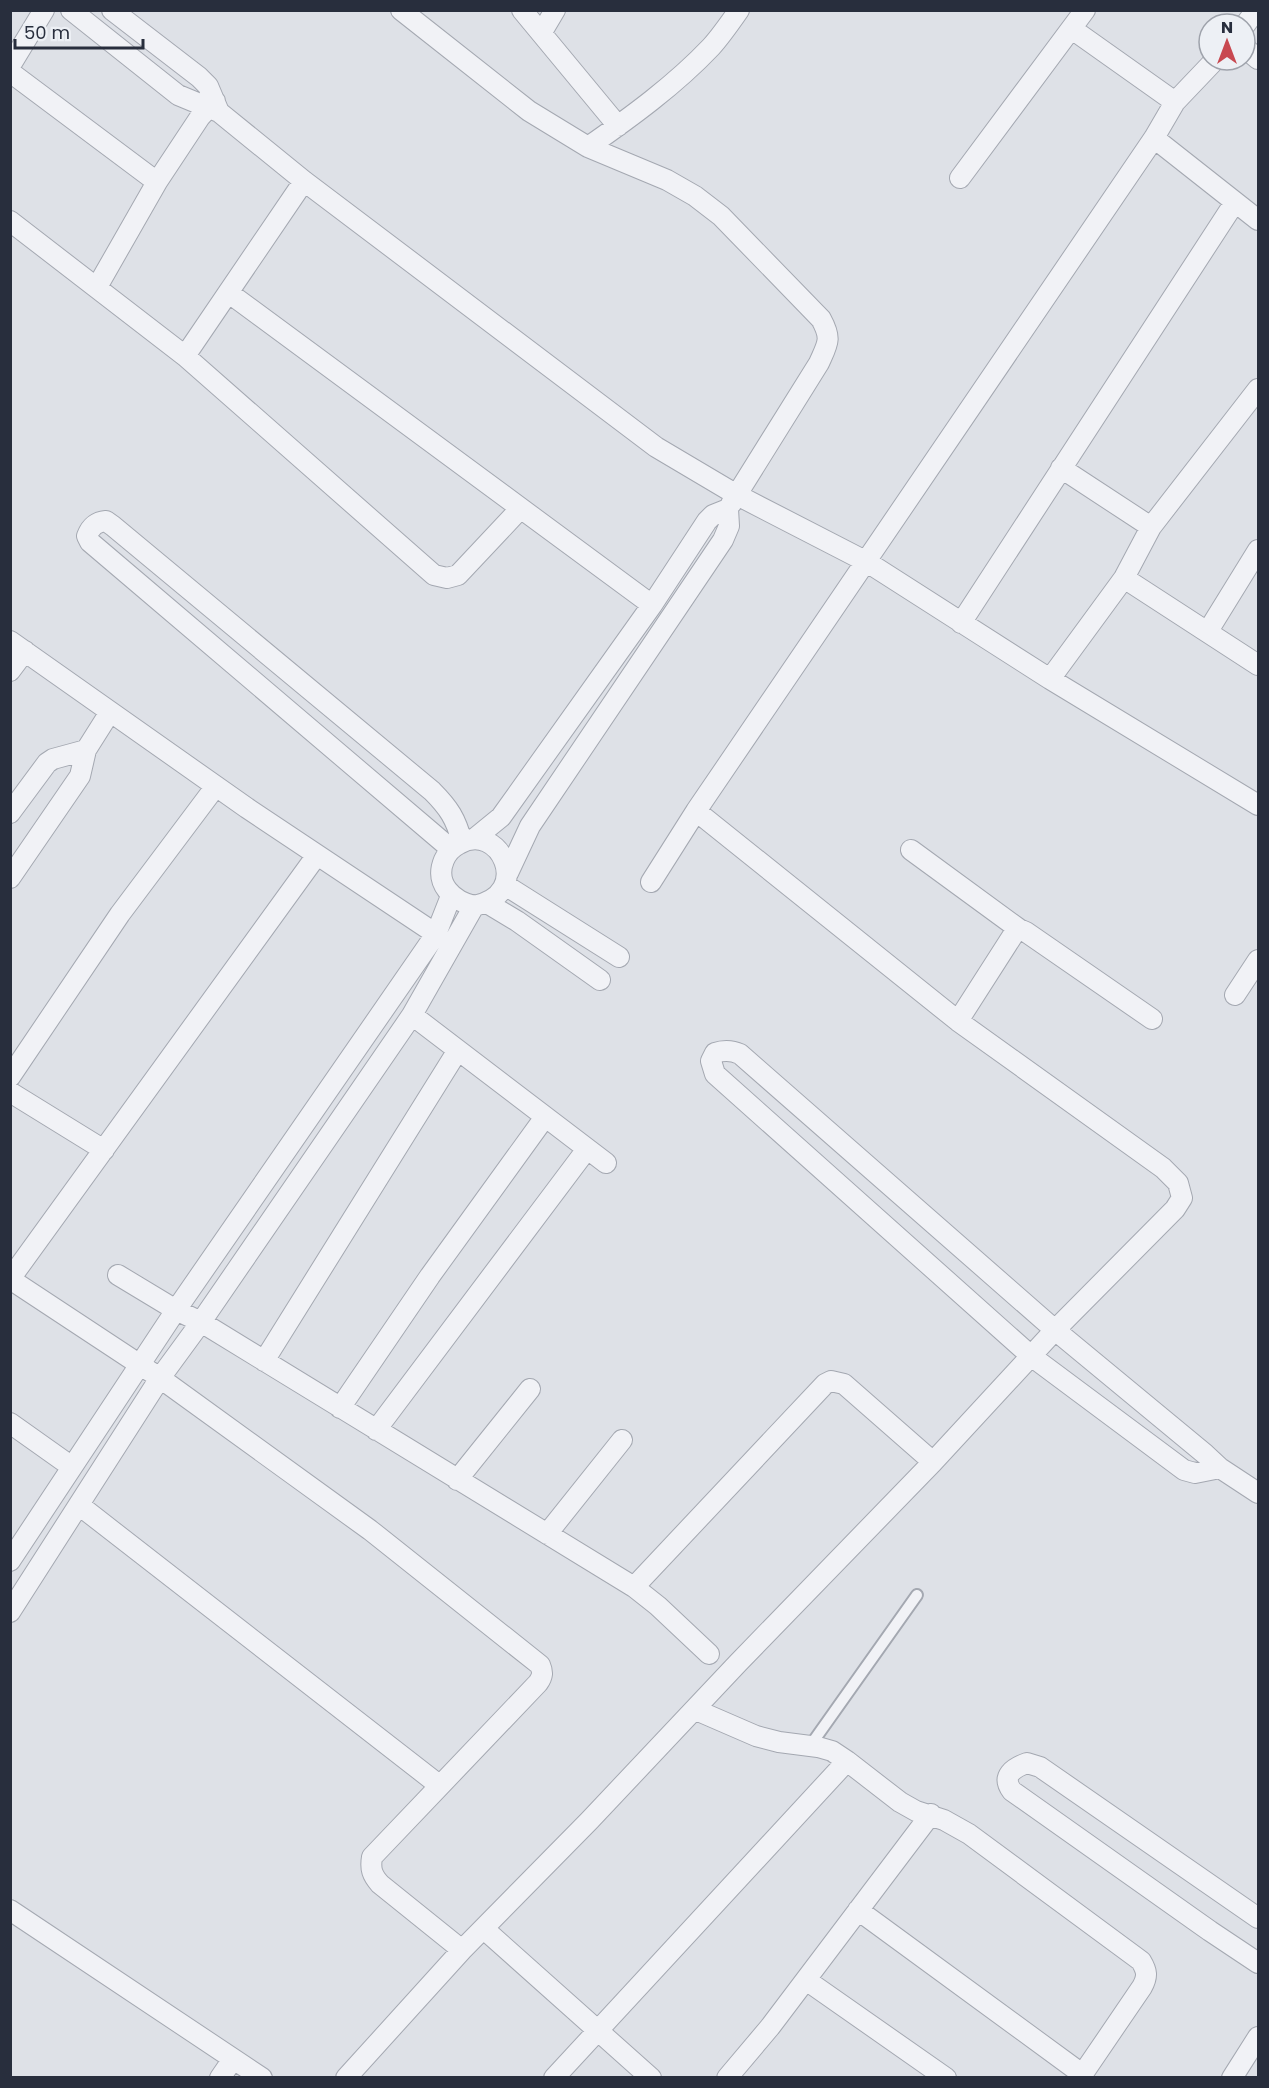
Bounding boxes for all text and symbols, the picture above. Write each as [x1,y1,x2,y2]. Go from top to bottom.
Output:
scale bar [15,12,142,50]
north arrow [1197,12,1257,72]
text: N [1221,16,1233,39]
text: 50 m [24,20,70,45]

